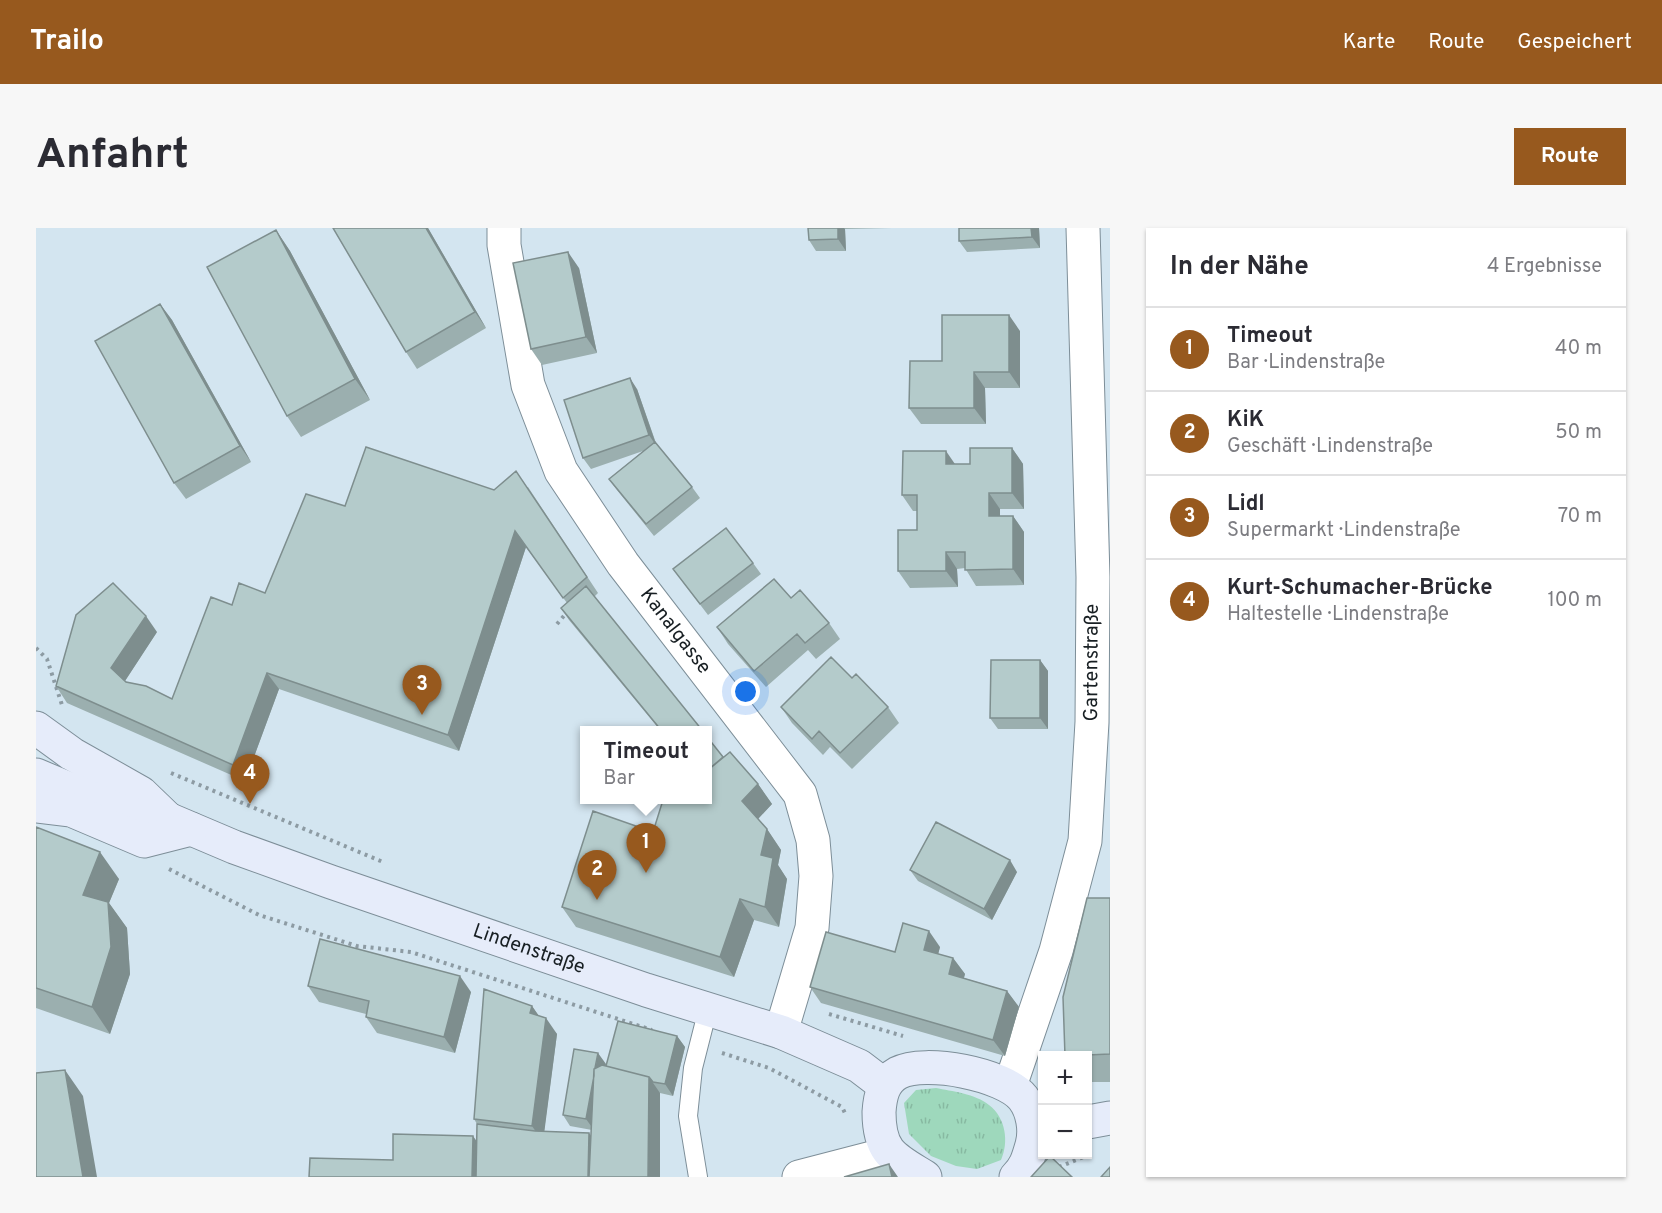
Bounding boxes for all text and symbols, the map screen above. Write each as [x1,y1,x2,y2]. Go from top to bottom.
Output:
text: Trailo [30,24,104,60]
text: Karte [1343,29,1395,56]
text: Route [1428,29,1484,56]
text: Gespeichert [1517,29,1632,56]
button: Route [1514,128,1626,185]
text: Anfahrt [36,130,189,183]
text: In der Nähe [1170,251,1309,284]
text: 4 Ergebnisse [1487,254,1602,280]
text: Timeout [1227,323,1313,350]
text: 1 [1186,336,1194,362]
text: 40 m [1555,336,1602,362]
text: Bar · Lindenstraße [1227,350,1385,376]
text: KiK [1227,407,1264,434]
text: 2 [1183,420,1196,446]
text: 50 m [1555,420,1602,446]
text: Geschäft · Lindenstraße [1227,434,1433,460]
text: Lidl [1227,491,1265,518]
text: 3 [1184,504,1196,530]
text: 70 m [1558,504,1602,530]
text: Supermarkt · Lindenstraße [1227,518,1460,544]
text: Kurt-Schumacher-Brücke [1227,575,1492,602]
street label: Kanalgasse [633,583,716,680]
text: 4 [1183,588,1196,614]
text: 100 m [1547,588,1602,614]
text: Haltestelle · Lindenstraße [1227,602,1449,628]
street label: Gartenstraße [1079,604,1106,722]
pin: 3 [402,666,442,715]
your location [731,677,760,706]
popup [580,726,712,804]
text: Timeout [603,739,689,766]
pin: 4 [230,754,270,804]
text: Bar [603,766,635,792]
pin: 1 [626,824,666,873]
pin: 2 [578,850,616,900]
street label: Lindenstraße [469,919,588,981]
map controls [1038,1051,1092,1159]
button: + [1038,1051,1092,1105]
button: − [1038,1105,1092,1159]

